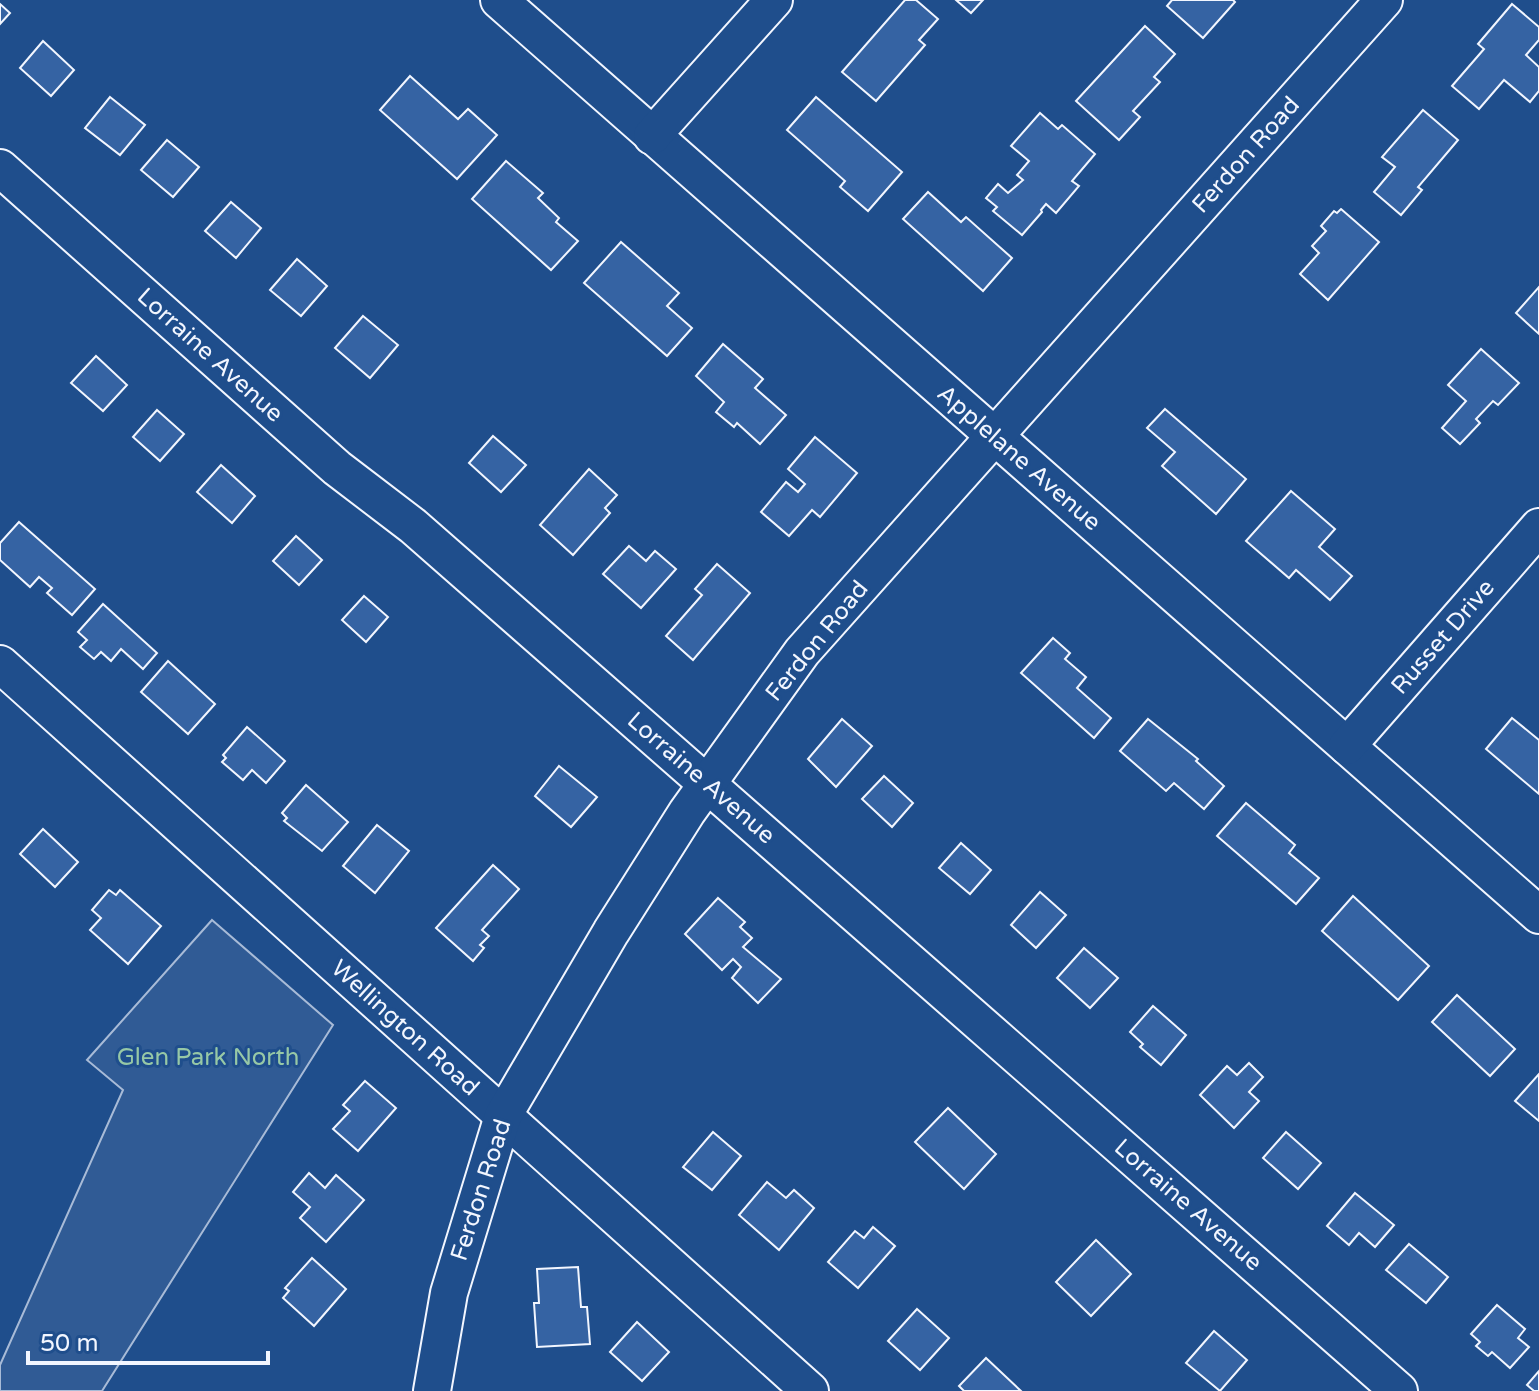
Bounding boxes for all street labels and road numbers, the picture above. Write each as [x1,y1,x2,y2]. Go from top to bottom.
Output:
street label: Ferdon Road [1186,91,1306,219]
street label: Lorraine Avenue [131,282,289,428]
street label: Applelane Avenue [931,379,1107,537]
street label: Russet Drive [1385,574,1501,700]
street label: Ferdon Road [759,575,875,707]
street label: Lorraine Avenue [621,706,781,850]
street label: Wellington Road [325,954,485,1102]
street label: Ferdon Road [445,1116,517,1264]
street label: Lorraine Avenue [1108,1133,1268,1277]

